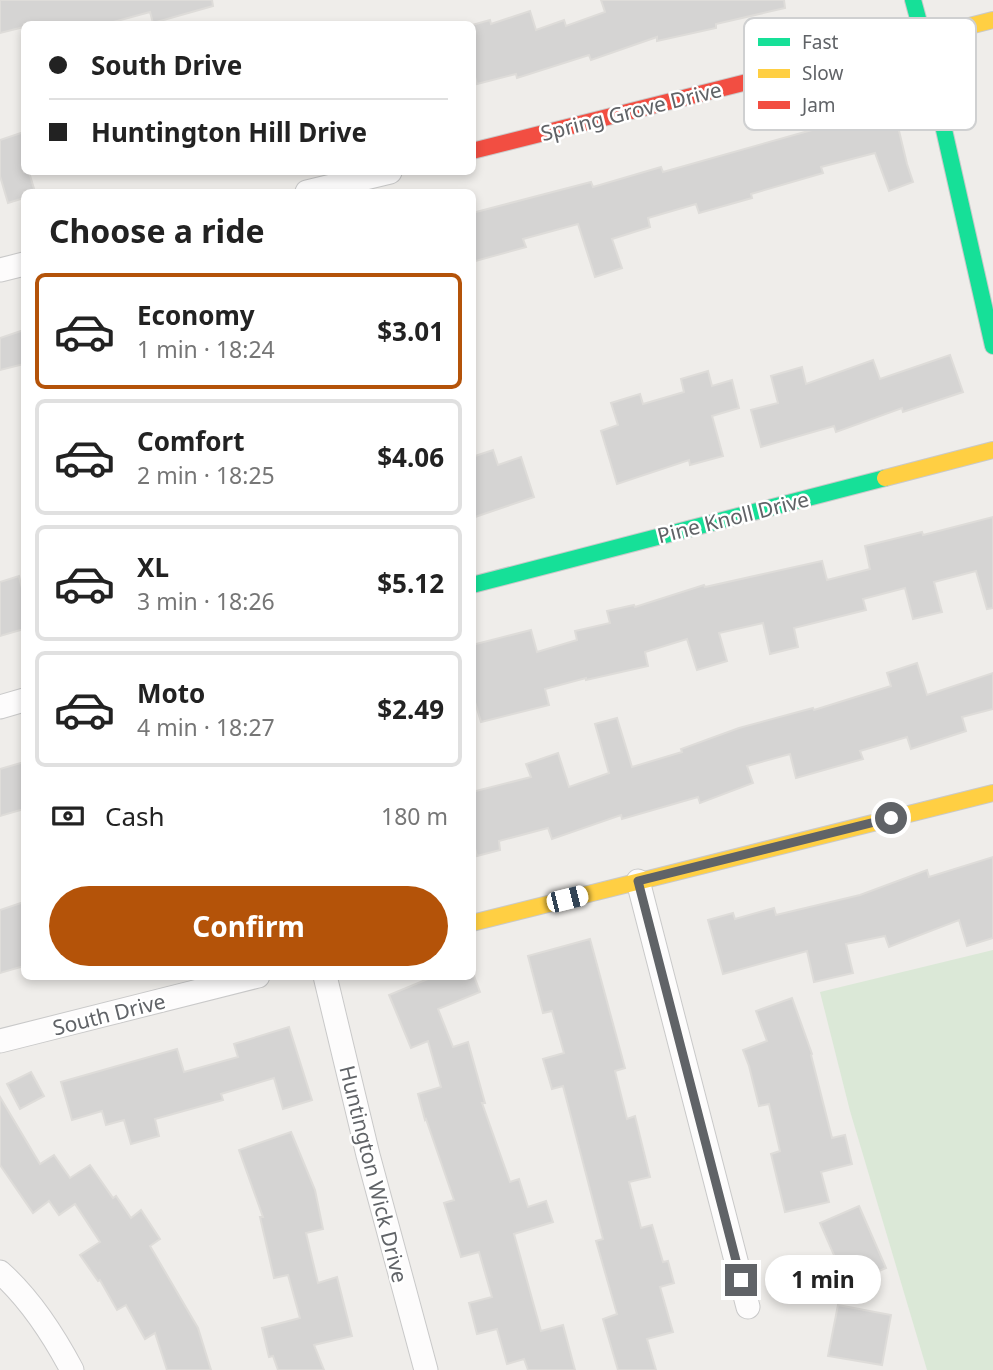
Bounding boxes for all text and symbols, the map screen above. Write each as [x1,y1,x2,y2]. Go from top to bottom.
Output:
legend [744,18,976,130]
text: Fast [802,29,839,55]
text: South Drive [91,47,242,83]
text: Slow [802,60,843,86]
street label: Spring Grove Drive [538,75,724,147]
text: Jam [800,92,836,118]
text: Huntington Hill Drive [91,114,367,150]
text: Choose a ride [49,209,265,252]
text: Economy [137,297,255,333]
icon: car [53,300,116,363]
text: $3.01 [377,313,444,349]
text: 1 min · 18:24 [137,333,275,365]
text: Comfort [137,423,245,459]
icon: car [53,426,116,489]
text: $4.06 [377,439,444,475]
text: 2 min · 18:25 [137,459,275,491]
street label: Pine Knoll Drive [654,485,812,549]
text: XL [137,549,169,585]
icon: car [53,552,116,615]
text: $5.12 [377,565,444,601]
text: 3 min · 18:26 [137,585,275,617]
text: Moto [137,675,205,711]
icon: car [53,678,116,741]
text: $2.49 [377,691,444,727]
text: 4 min · 18:27 [137,711,275,743]
icon: cash [49,797,87,835]
text: Cash [105,798,165,834]
text: 180 m [381,800,448,832]
route start [875,802,907,834]
car [545,884,590,914]
button: Confirm [49,886,448,966]
street label: South Drive [50,986,168,1042]
street label: Huntington Wick Drive [333,1063,415,1285]
callout: 1 min [766,1256,881,1304]
text: 1 min [791,1263,855,1295]
route end [725,1264,757,1296]

